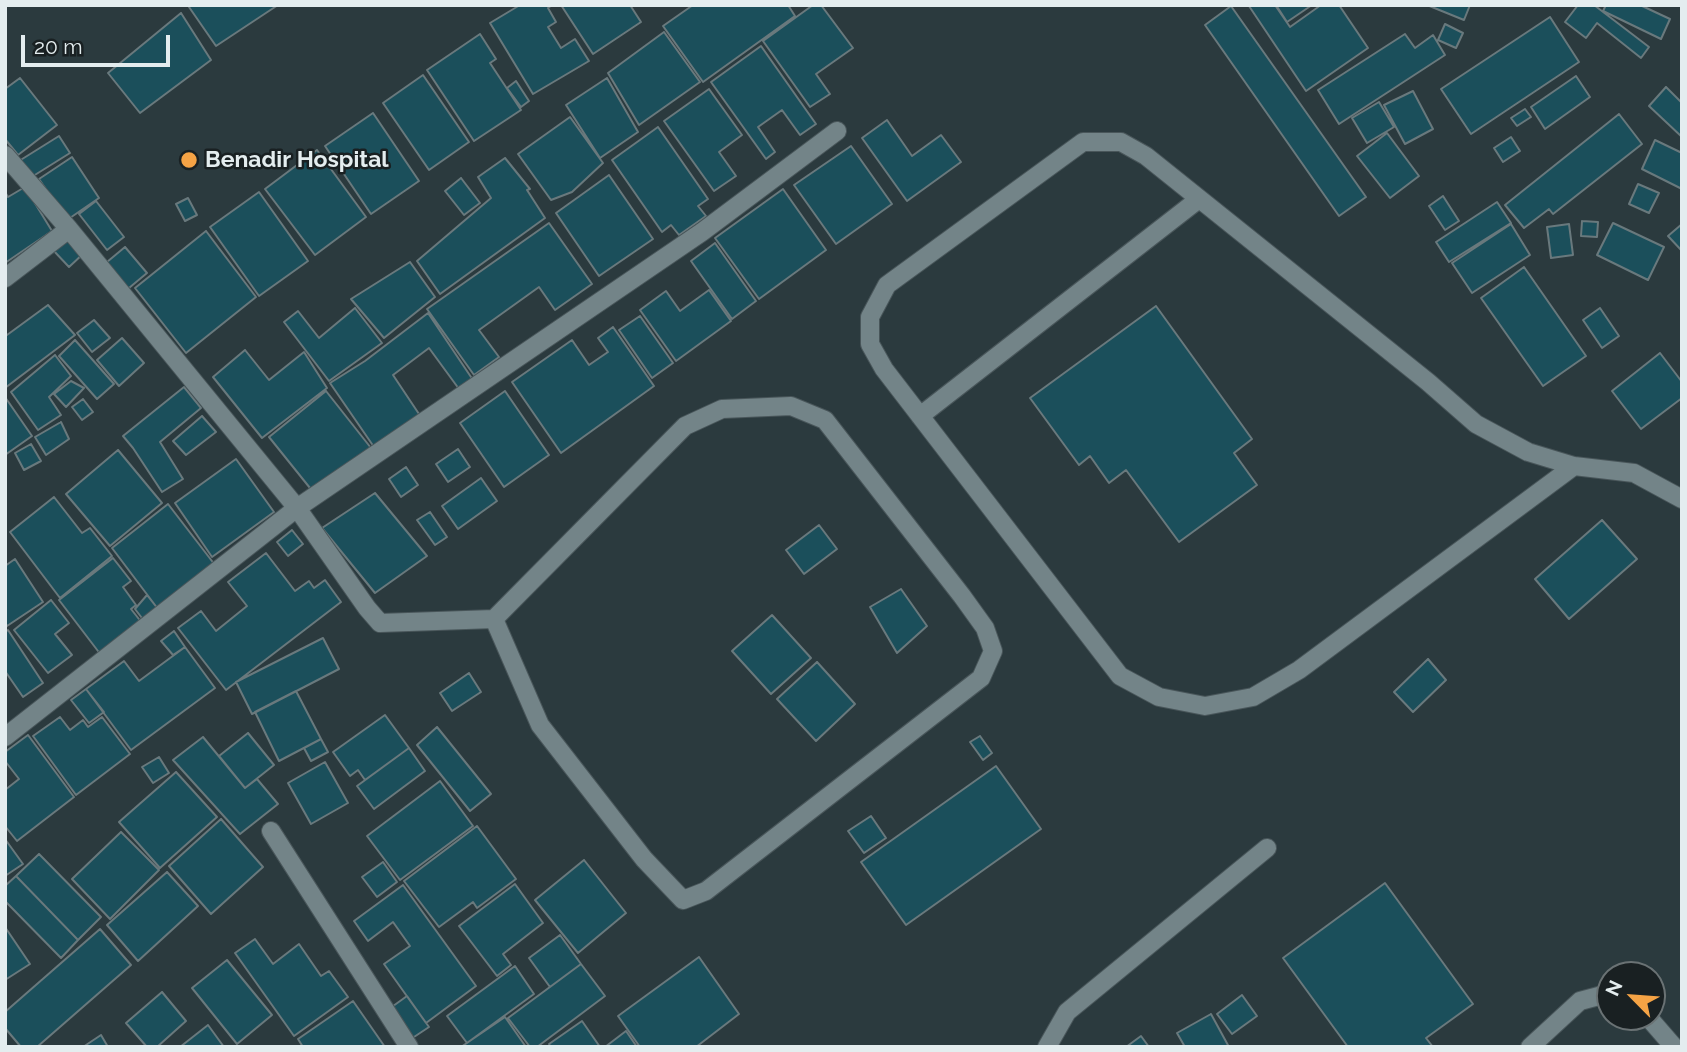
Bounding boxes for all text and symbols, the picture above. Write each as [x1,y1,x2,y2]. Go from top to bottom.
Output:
scale bar [24,21,173,65]
text: 20 m [34,34,82,59]
place label: Benadir Hospital [205,146,389,174]
marker: Benadir Hospital [179,150,199,170]
north arrow [1596,961,1666,1031]
text: N [1601,977,1627,999]

